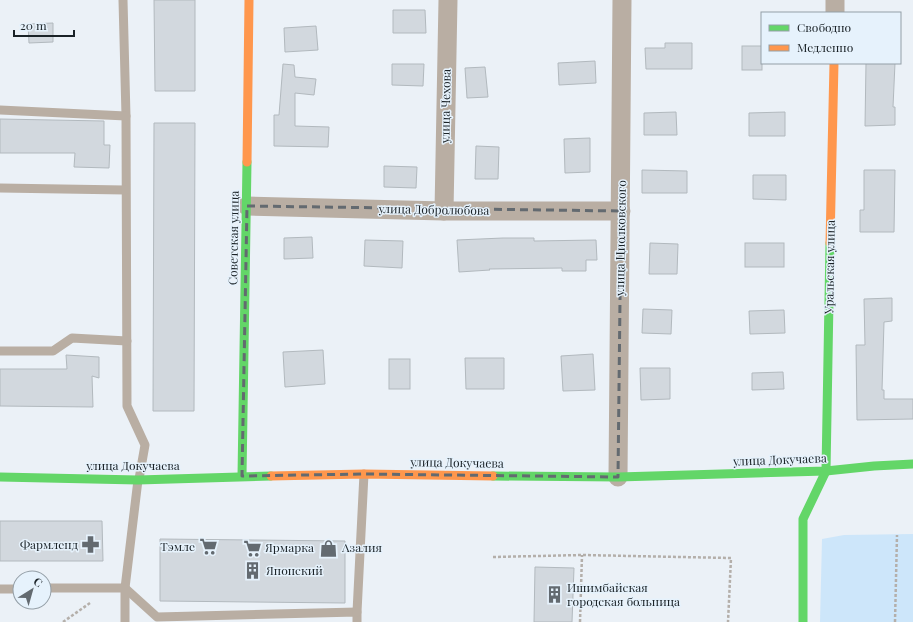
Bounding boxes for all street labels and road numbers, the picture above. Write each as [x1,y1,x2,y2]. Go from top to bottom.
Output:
street label: улица Чехова [436,69,454,144]
street label: улица Циолковского [611,180,629,297]
street label: Советская улица [224,191,242,285]
street label: улица Добролюбова [377,200,490,218]
street label: Уральская улица [820,220,838,315]
street label: улица Докучаева [732,449,827,469]
street label: улица Докучаева [409,453,504,471]
street label: улица Докучаева [85,457,180,473]

